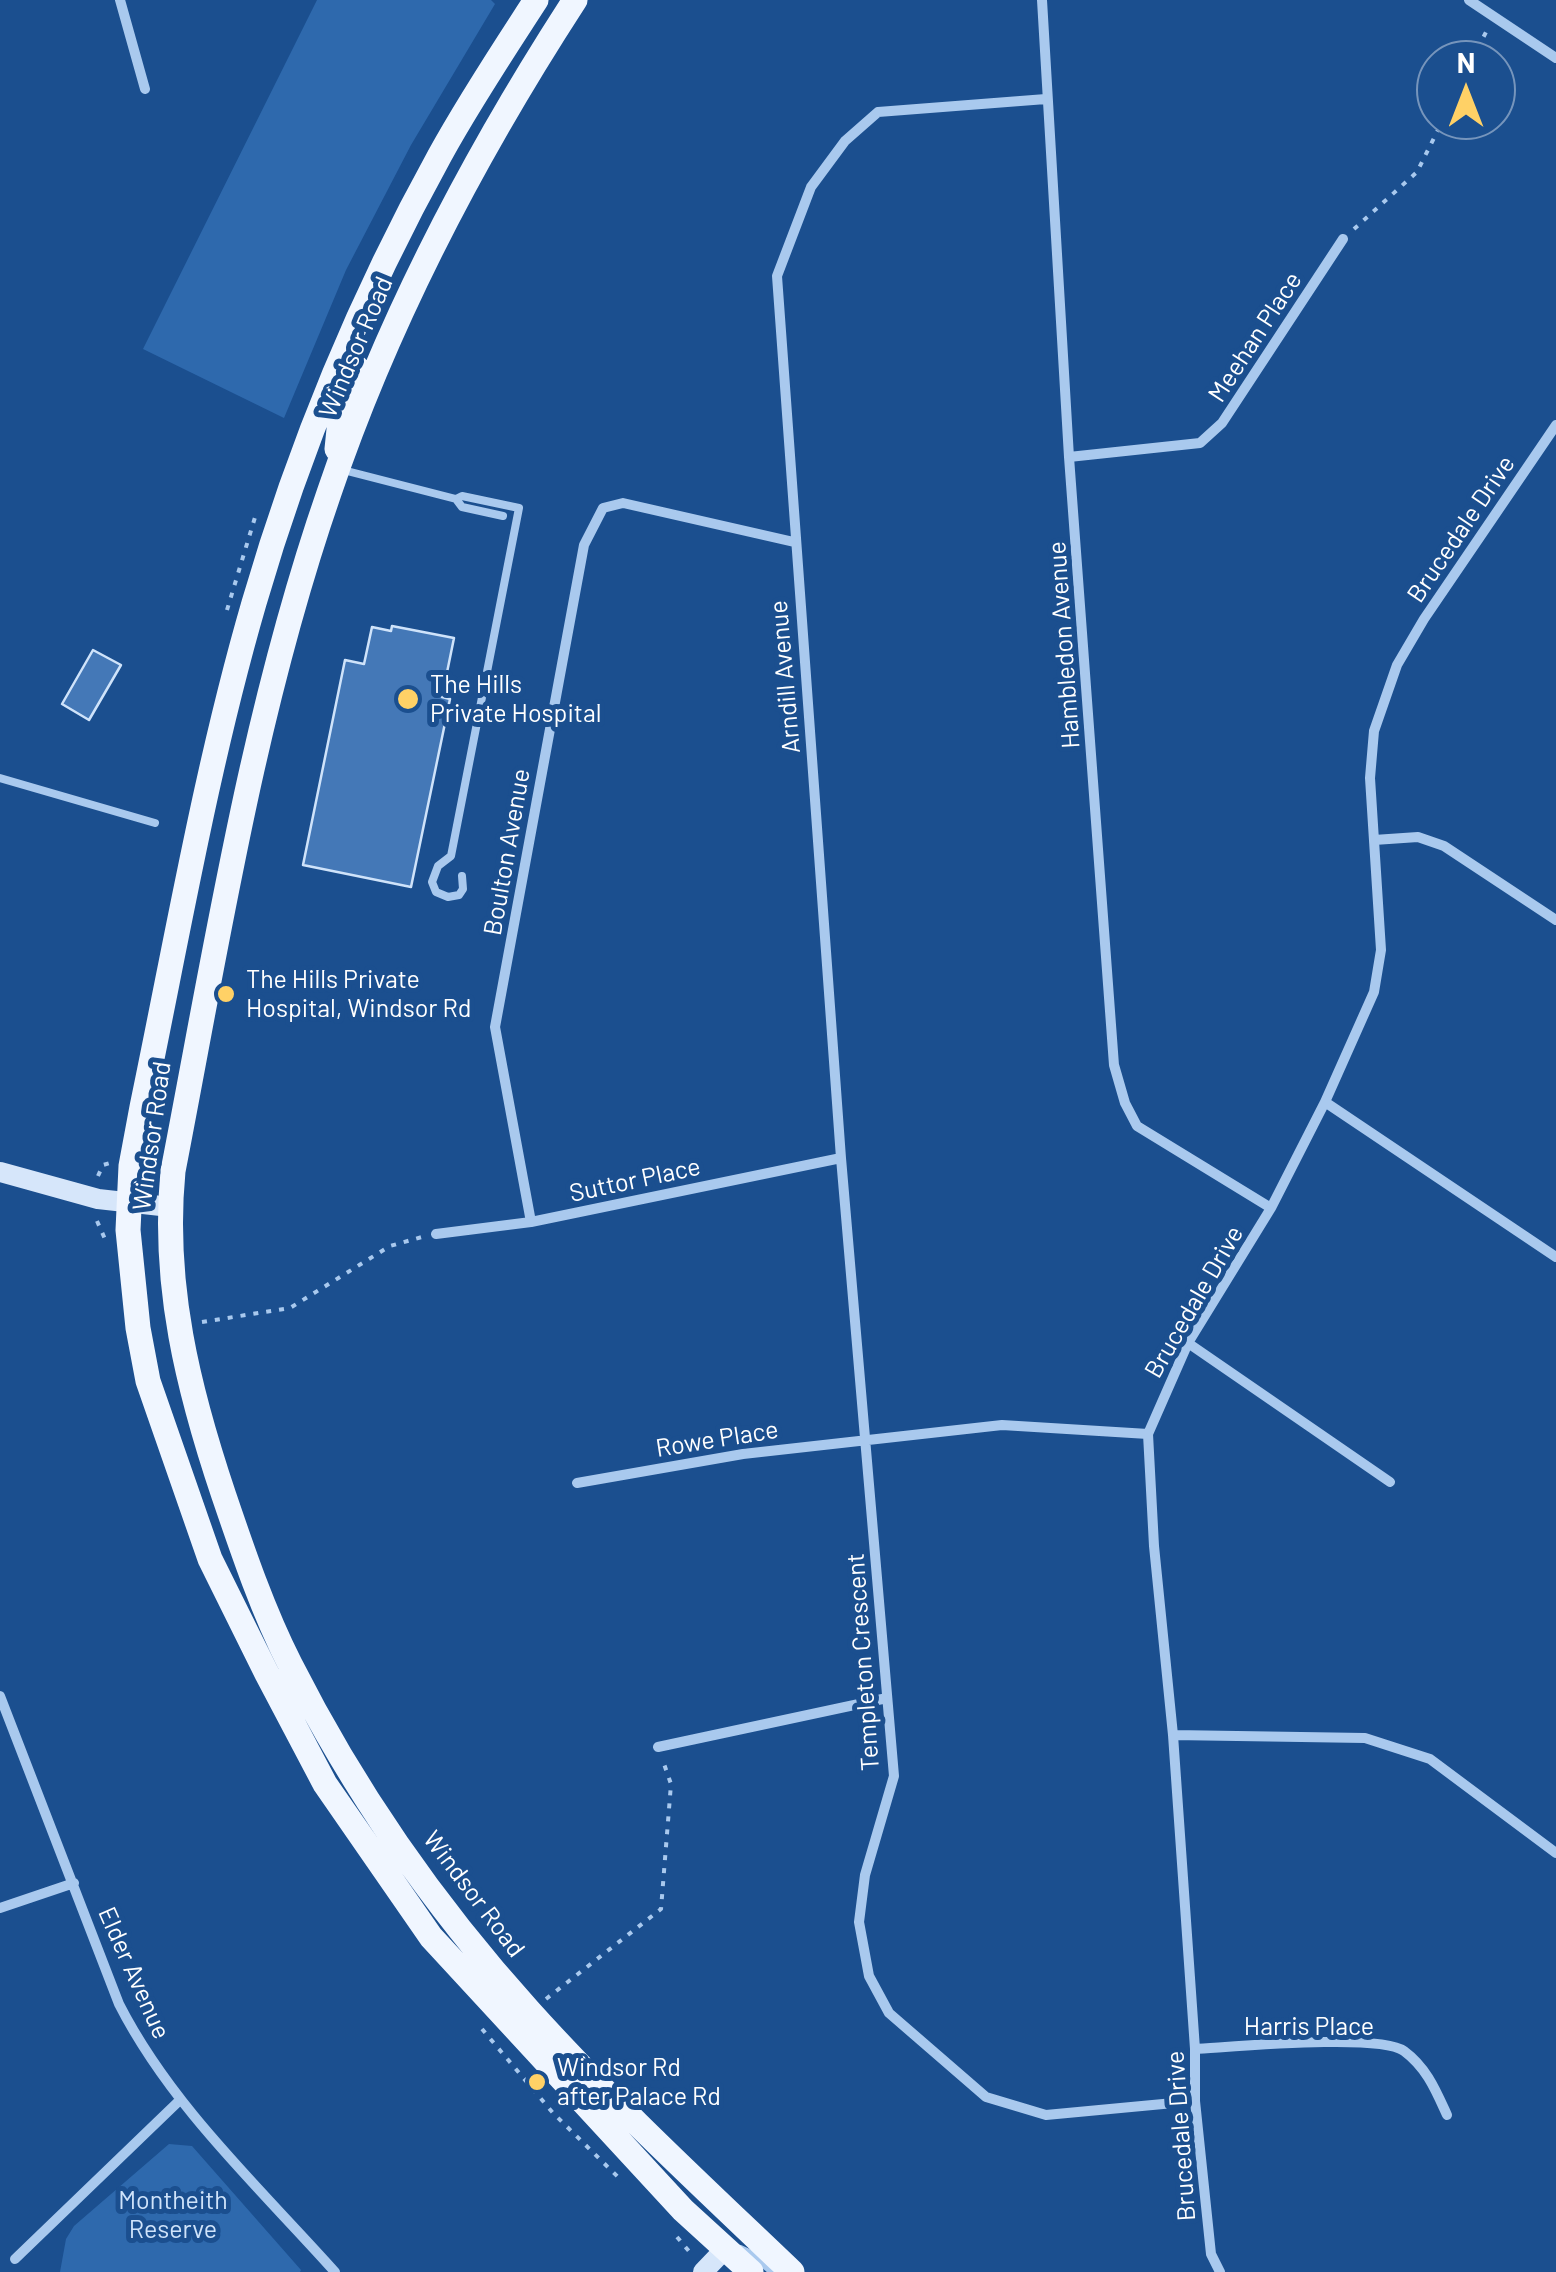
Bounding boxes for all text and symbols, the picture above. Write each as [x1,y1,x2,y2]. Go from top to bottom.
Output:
north arrow [1416,40,1516,140]
text: N [1457,45,1475,79]
street label: Meehan Place [1202,266,1308,408]
street label: Windsor Road [313,272,399,422]
street label: Brucedale Drive [1401,450,1521,608]
street label: Hambledon Avenue [1042,540,1086,750]
street label: Arndill Avenue [763,599,807,755]
place label: The Hills Private Hospital [430,670,601,729]
marker: The Hills Private Hospital [395,686,421,712]
street label: Boulton Avenue [478,766,536,938]
place label: The Hills Private Hospital, Windsor Rd [246,965,471,1024]
marker: The Hills Private Hospital, Windsor Rd [215,983,237,1005]
street label: Windsor Road [127,1059,177,1213]
street label: Suttor Place [567,1151,703,1209]
street label: Brucedale Drive [1138,1221,1250,1383]
street label: Rowe Place [653,1414,781,1464]
street label: Templeton Crescent [840,1552,886,1772]
street label: Windsor Road [417,1825,531,1963]
street label: Elder Avenue [92,1902,176,2044]
street label: Harris Place [1244,2012,1374,2042]
street label: Brucedale Drive [1160,2050,1202,2222]
place label: Windsor Rd after Palace Rd [557,2053,721,2112]
marker: Windsor Rd after Palace Rd [526,2071,548,2093]
park label: Montheith Reserve [118,2186,228,2245]

